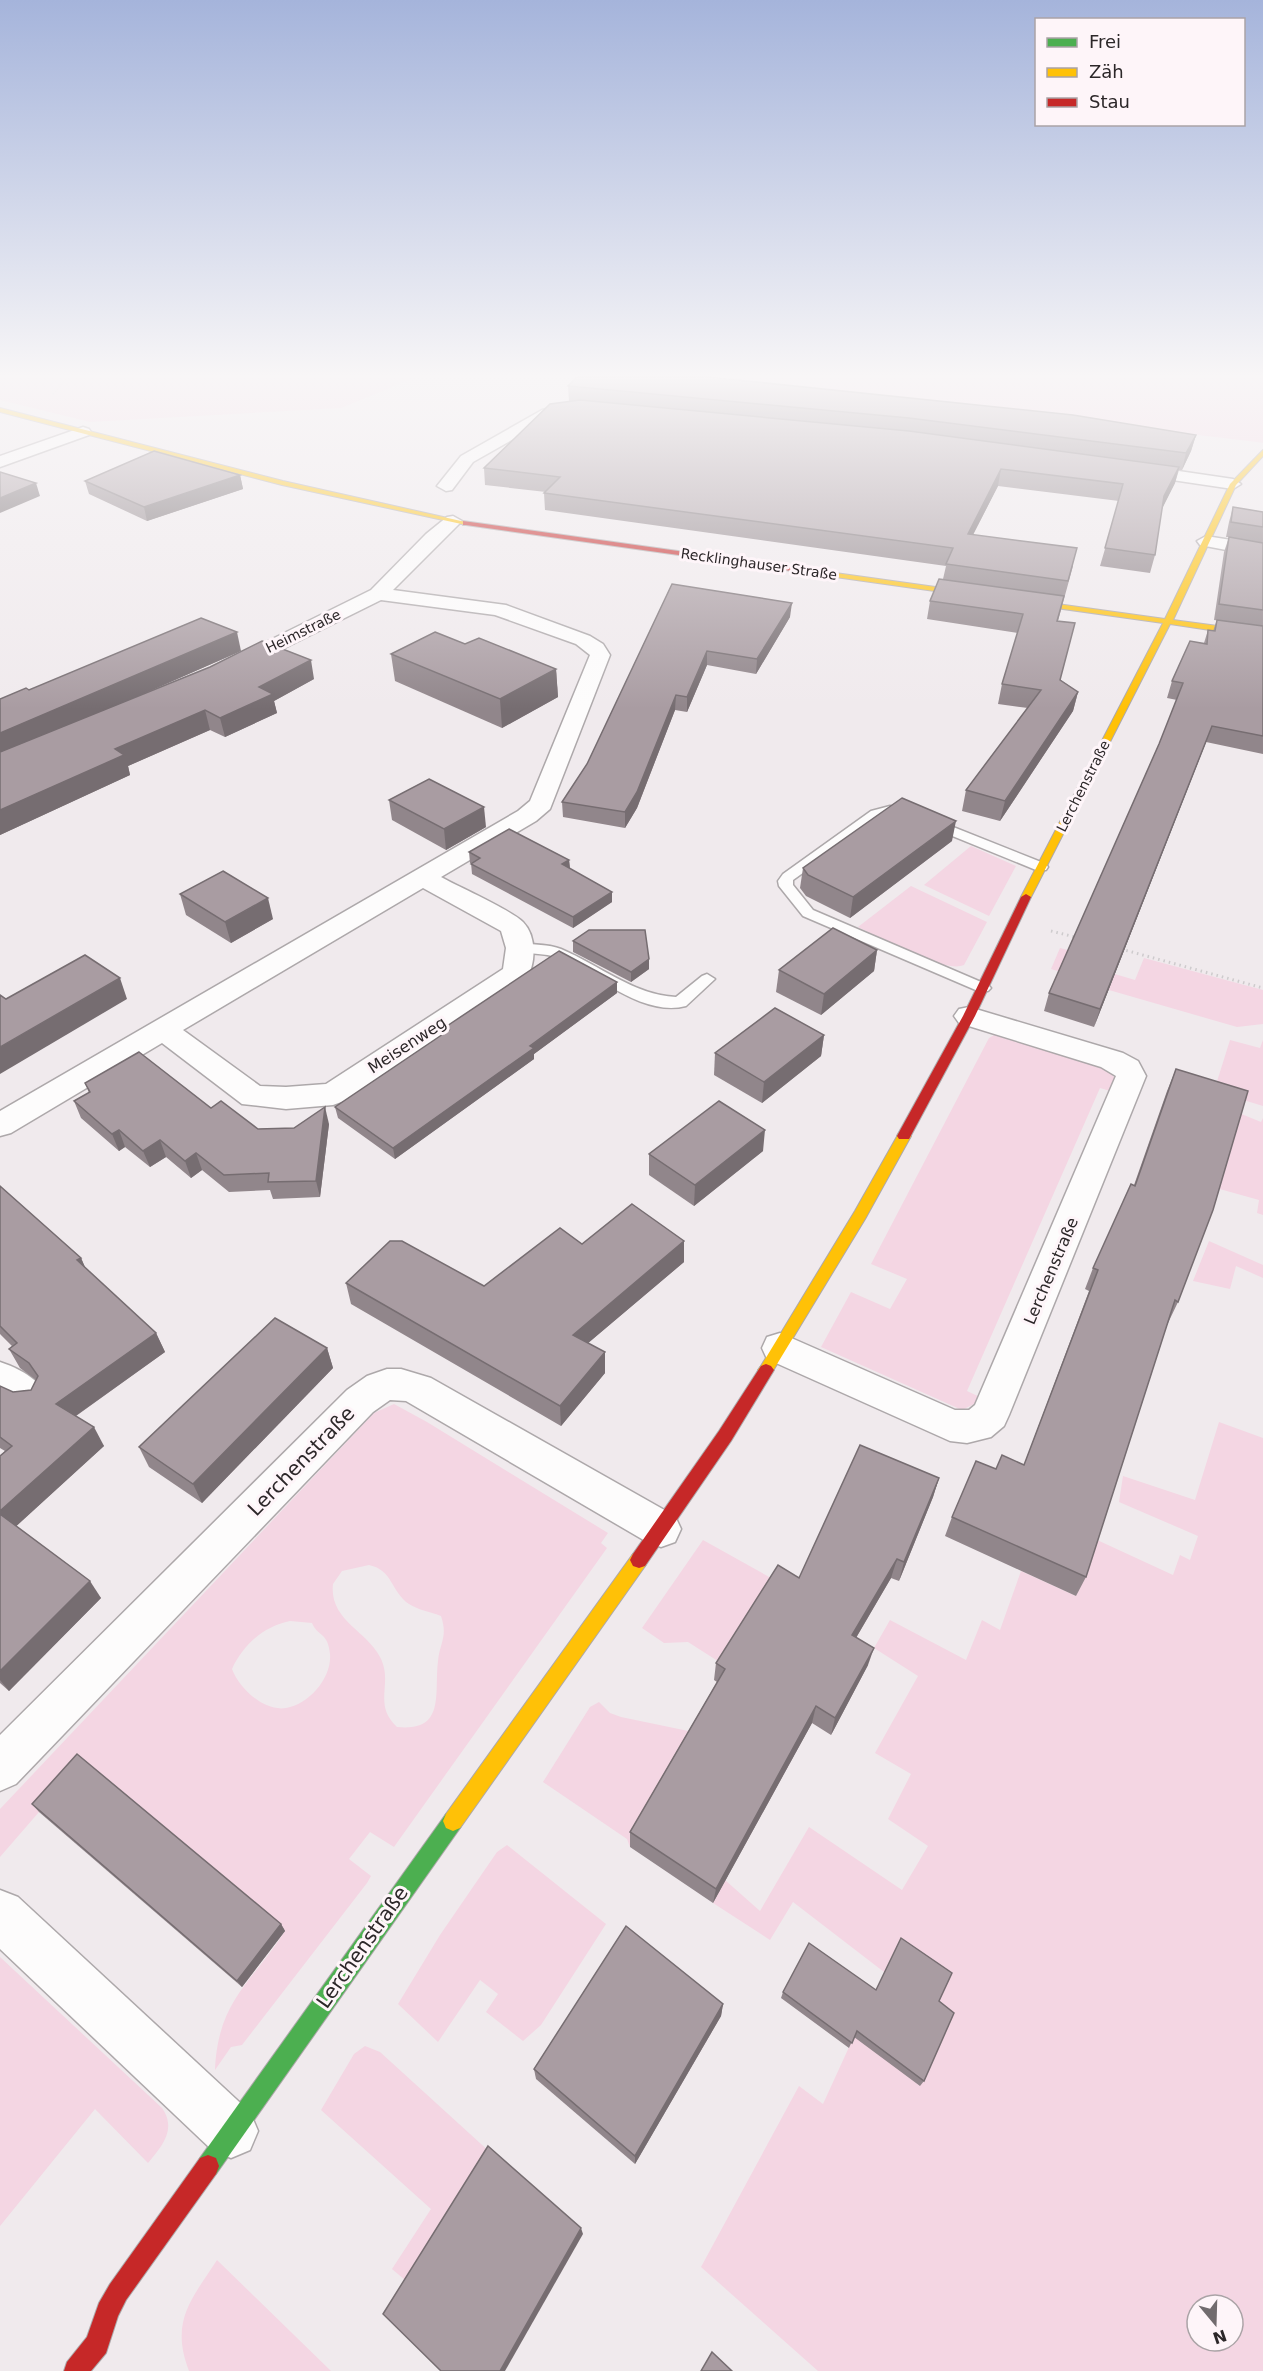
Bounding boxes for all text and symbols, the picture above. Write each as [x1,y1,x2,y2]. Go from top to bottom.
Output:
legend [1035,18,1245,126]
text: Frei [1089,31,1121,52]
text: Zäh [1089,61,1124,82]
text: Stau [1089,91,1130,112]
street label: Recklinghauser Straße [680,545,838,583]
street label: Heimstraße [263,606,343,656]
street label: Lerchenstraße [1053,738,1113,834]
street label: Meisenweg [364,1013,450,1077]
street label: Lerchenstraße [1020,1215,1082,1327]
street label: Lerchenstraße [243,1401,359,1521]
street label: Lerchenstraße [311,1881,413,2013]
north arrow [1185,2293,1245,2353]
text: N [1210,2326,1229,2348]

